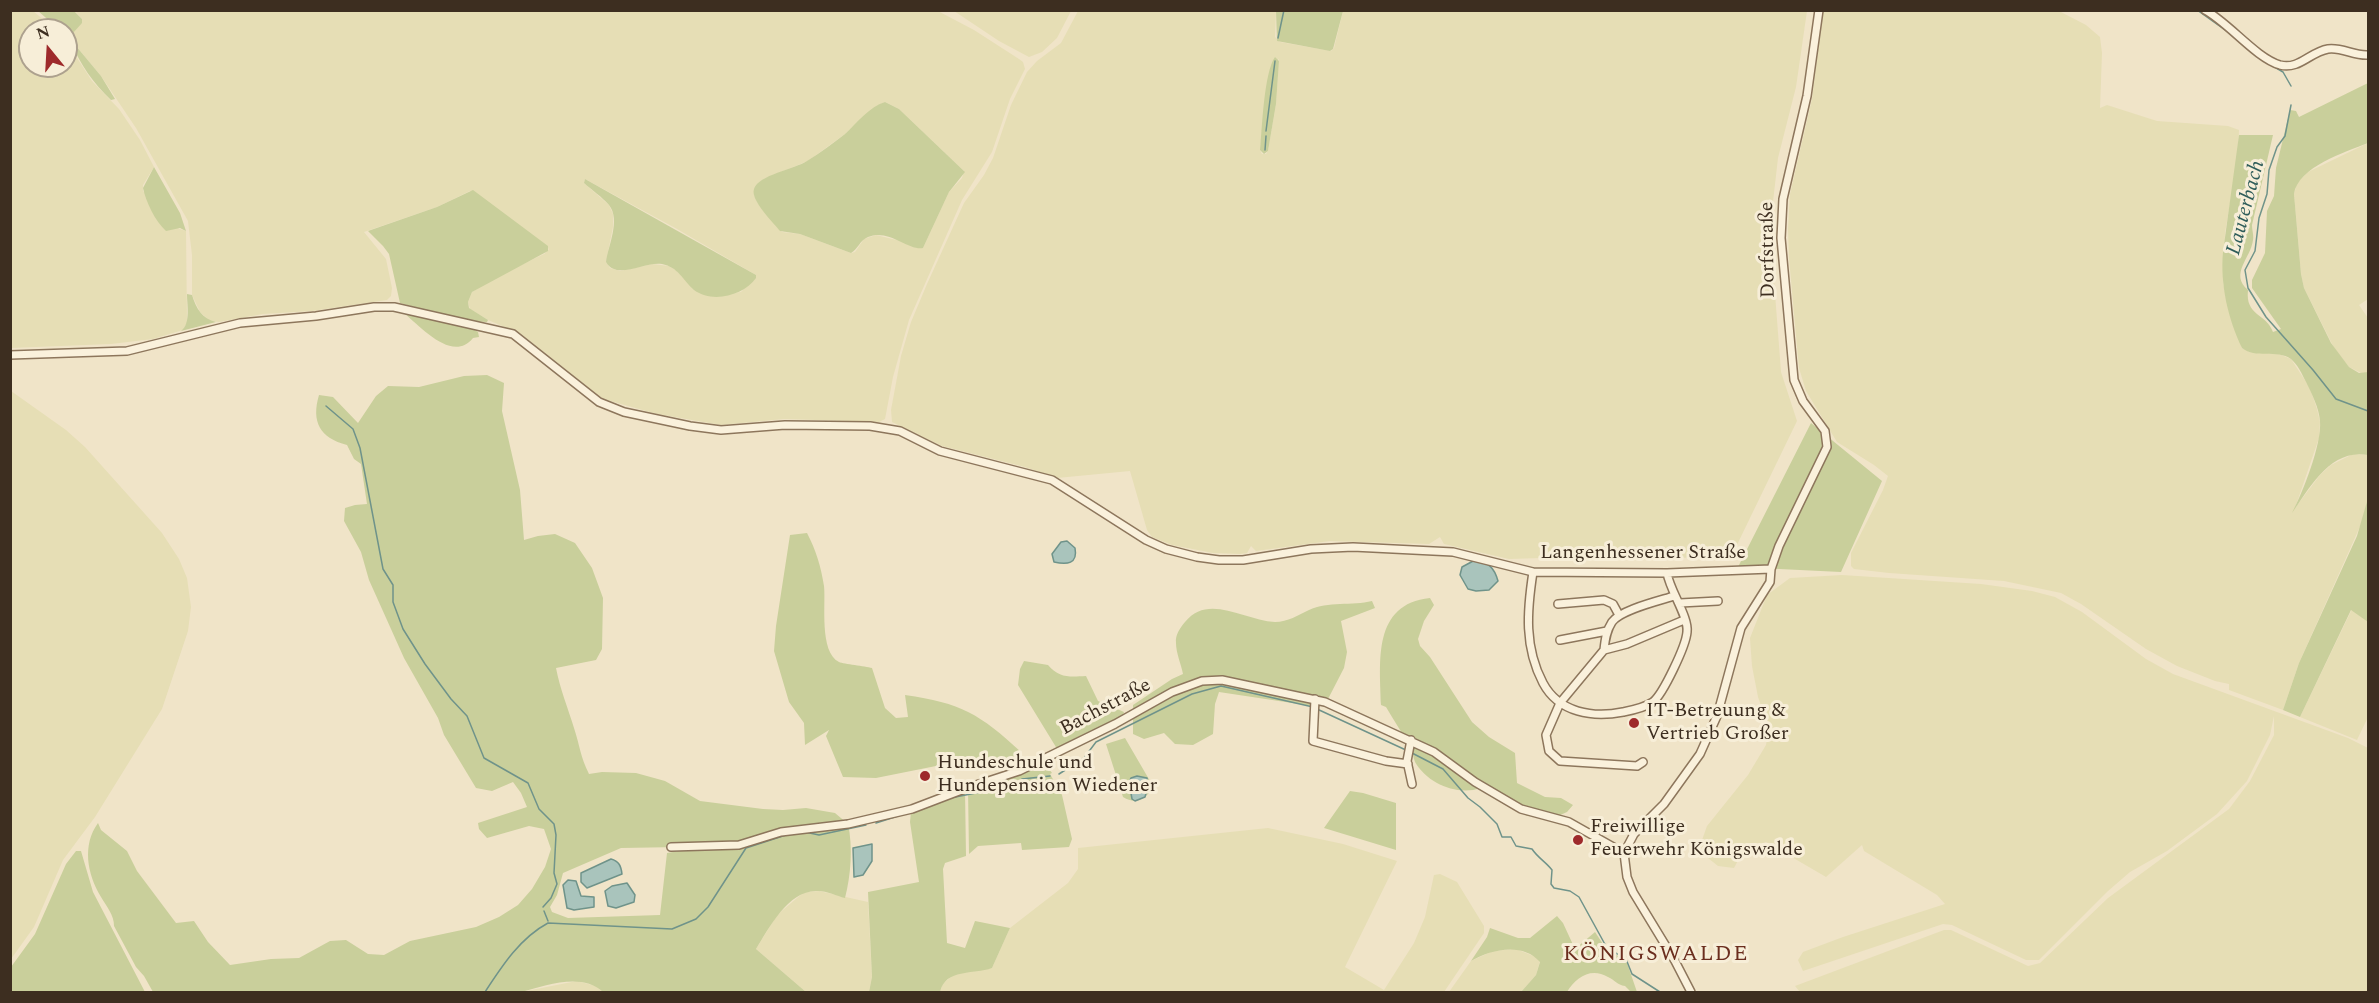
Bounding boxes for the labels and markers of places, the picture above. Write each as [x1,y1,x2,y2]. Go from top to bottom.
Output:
place label: IT-Betreuung & Vertrieb Großer [1646,700,1789,747]
marker: IT-Betreuung & Vertrieb Großer [1627,716,1641,730]
place label: Hundeschule und Hundepension Wiedener [937,752,1157,799]
marker: Hundeschule und Hundepension Wiedener [918,769,932,783]
place label: Freiwillige Feuerwehr Königswalde [1590,816,1803,863]
marker: Freiwillige Feuerwehr Königswalde [1571,833,1585,847]

